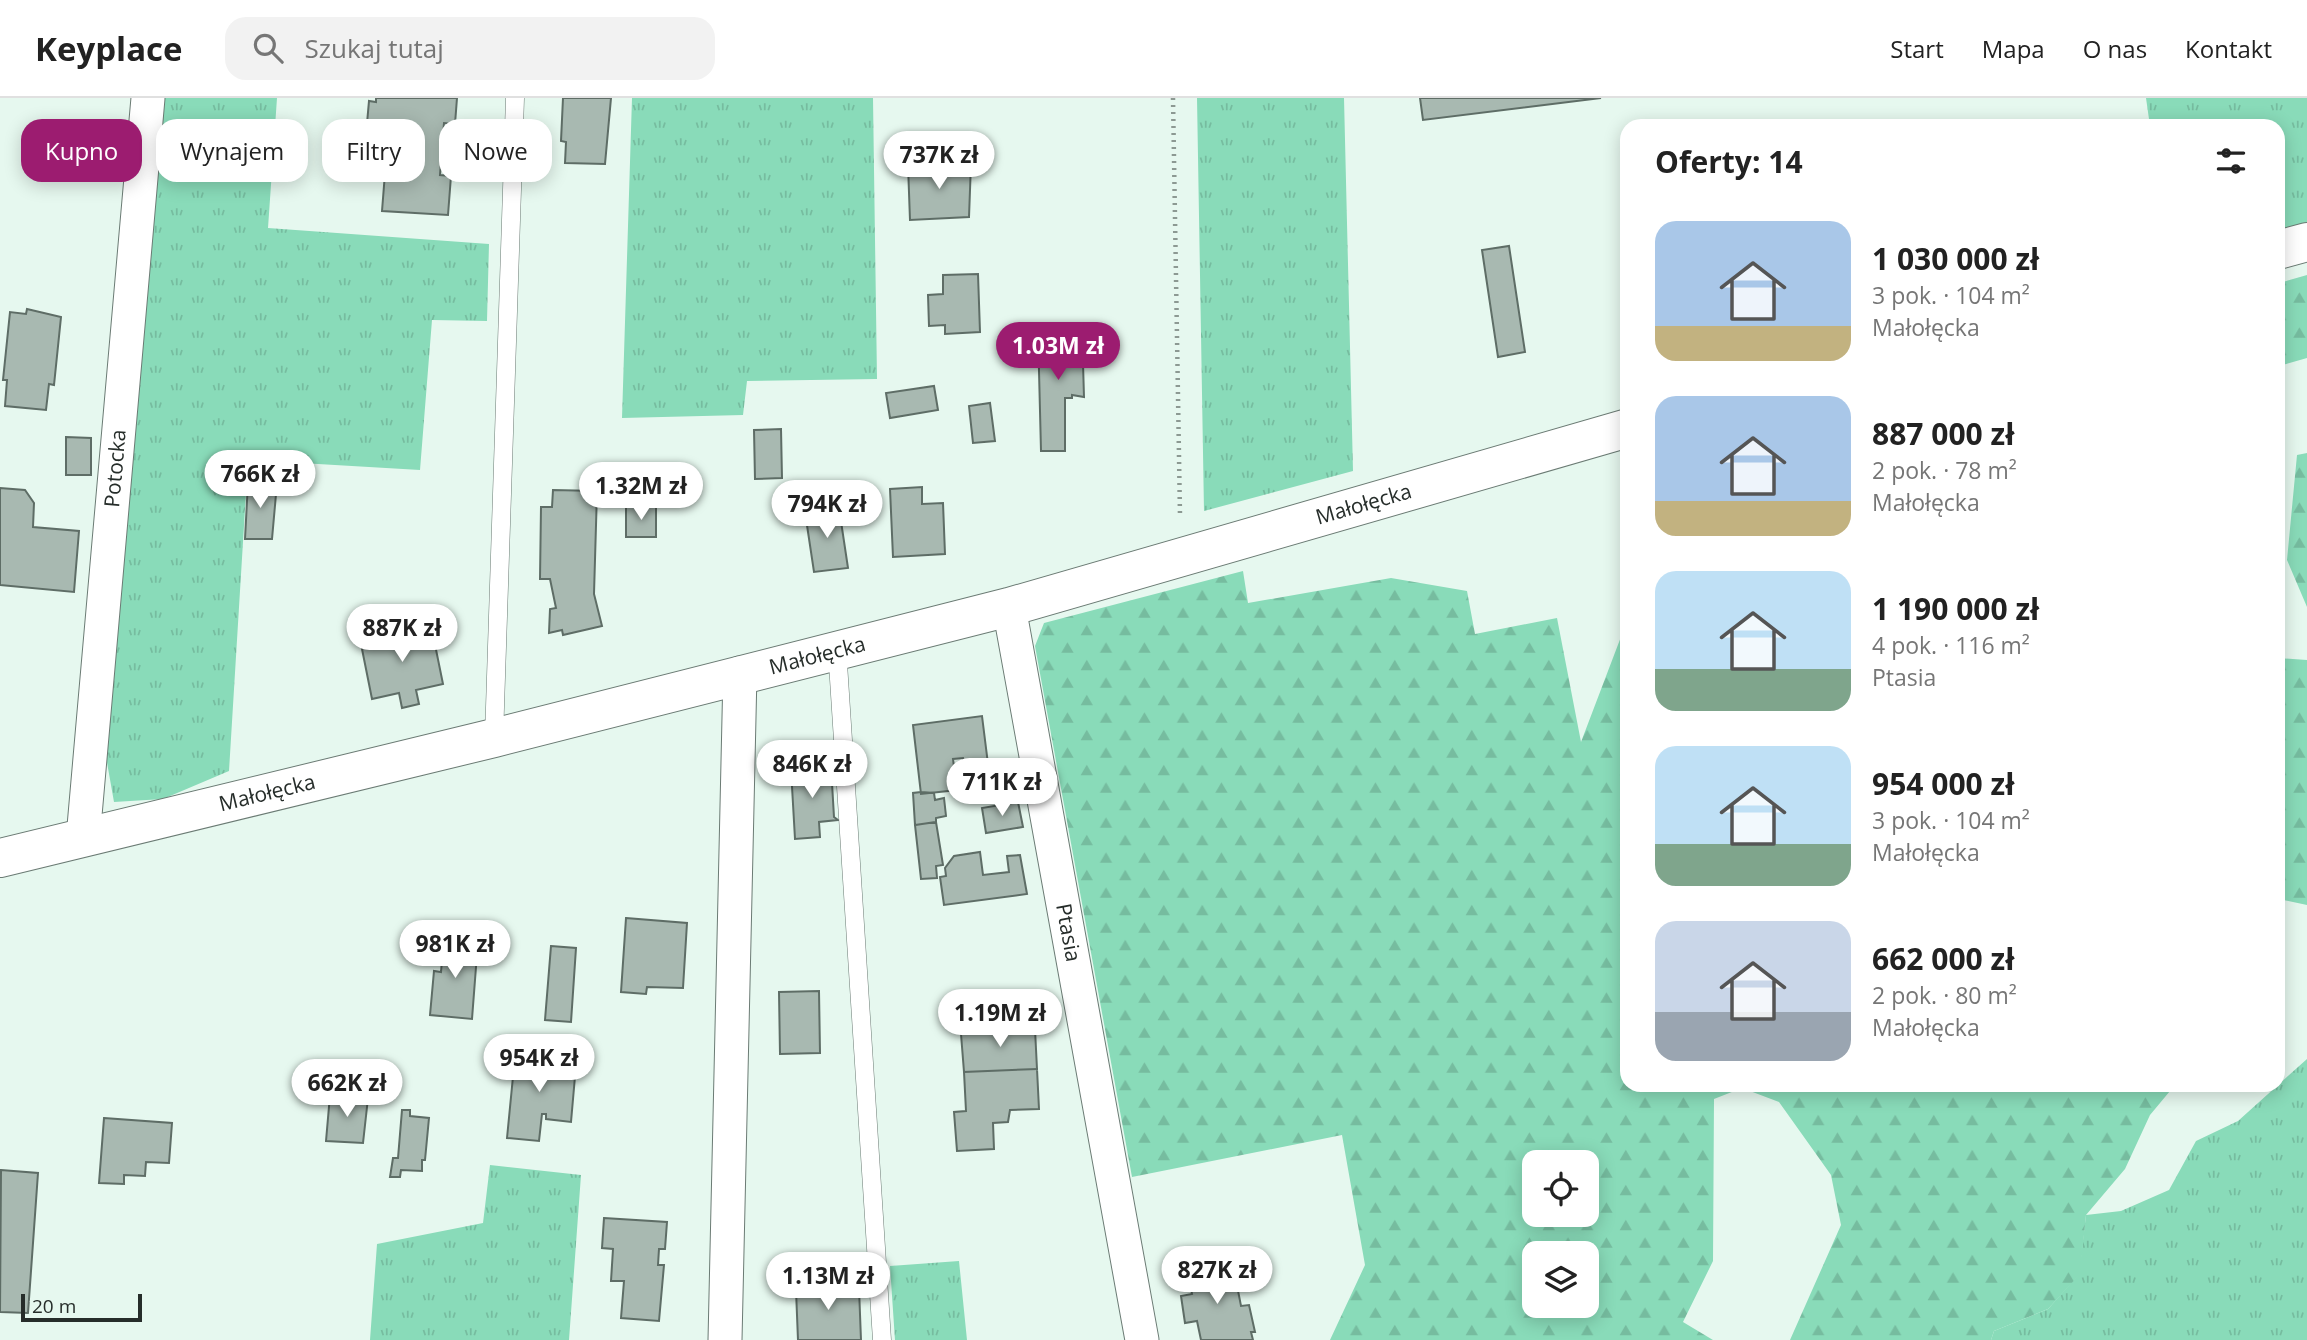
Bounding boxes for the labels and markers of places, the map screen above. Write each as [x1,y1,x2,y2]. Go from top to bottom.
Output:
pin: 737K zł [874,132,1004,191]
pin: 1.03M zł [986,322,1130,382]
pin: 766K zł [195,450,325,510]
pin: 1.32M zł [569,462,713,522]
pin: 794K zł [762,480,892,540]
pin: 887K zł [337,604,467,664]
pin: 846K zł [747,740,877,800]
pin: 711K zł [937,758,1067,818]
pin: 981K zł [390,920,520,980]
pin: 1.19M zł [928,990,1072,1049]
pin: 954K zł [474,1034,604,1094]
pin: 662K zł [282,1060,412,1119]
pin: 827K zł [1152,1246,1282,1306]
pin: 1.13M zł [756,1252,900,1312]

